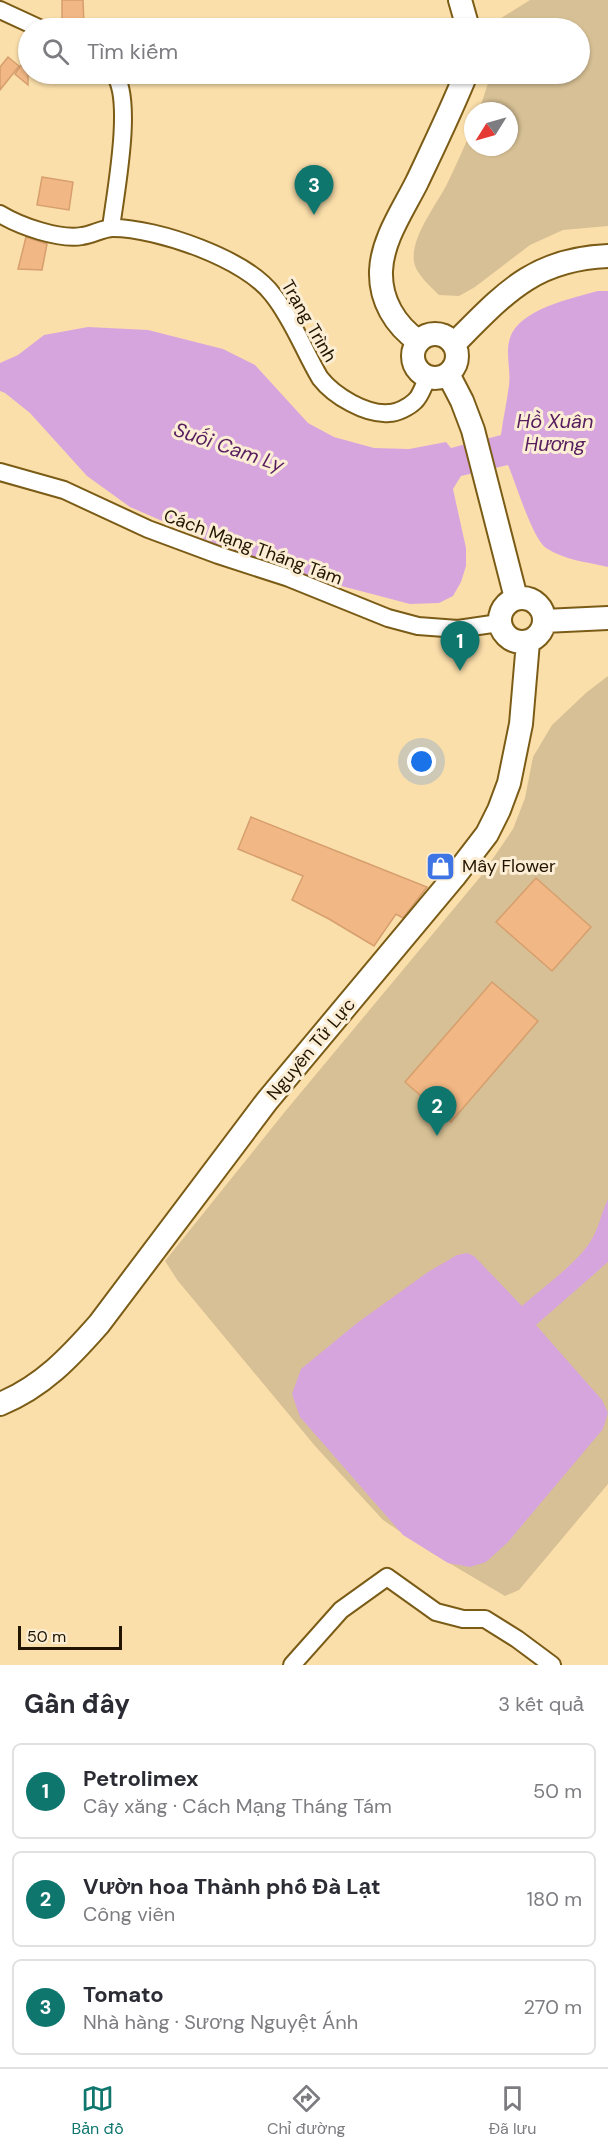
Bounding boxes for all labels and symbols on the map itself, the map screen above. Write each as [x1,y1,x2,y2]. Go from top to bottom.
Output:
north arrow [464,102,518,156]
pin: 3 [294,166,334,215]
street label: Trạng Trình [276,275,342,367]
water label: Hồ Xuân Hương [517,408,593,457]
water label: Suối Cam Ly [170,416,288,478]
street label: Cách Mạng Tháng Tám [160,503,346,591]
pin: 1 [440,622,480,671]
your location [407,747,436,776]
shop icon: Mây Flower [425,850,457,882]
place label: Mây Flower [462,854,556,878]
street label: Nguyên Tử Lực [261,993,361,1105]
pin: 2 [418,1086,456,1136]
scale bar [18,1623,122,1650]

